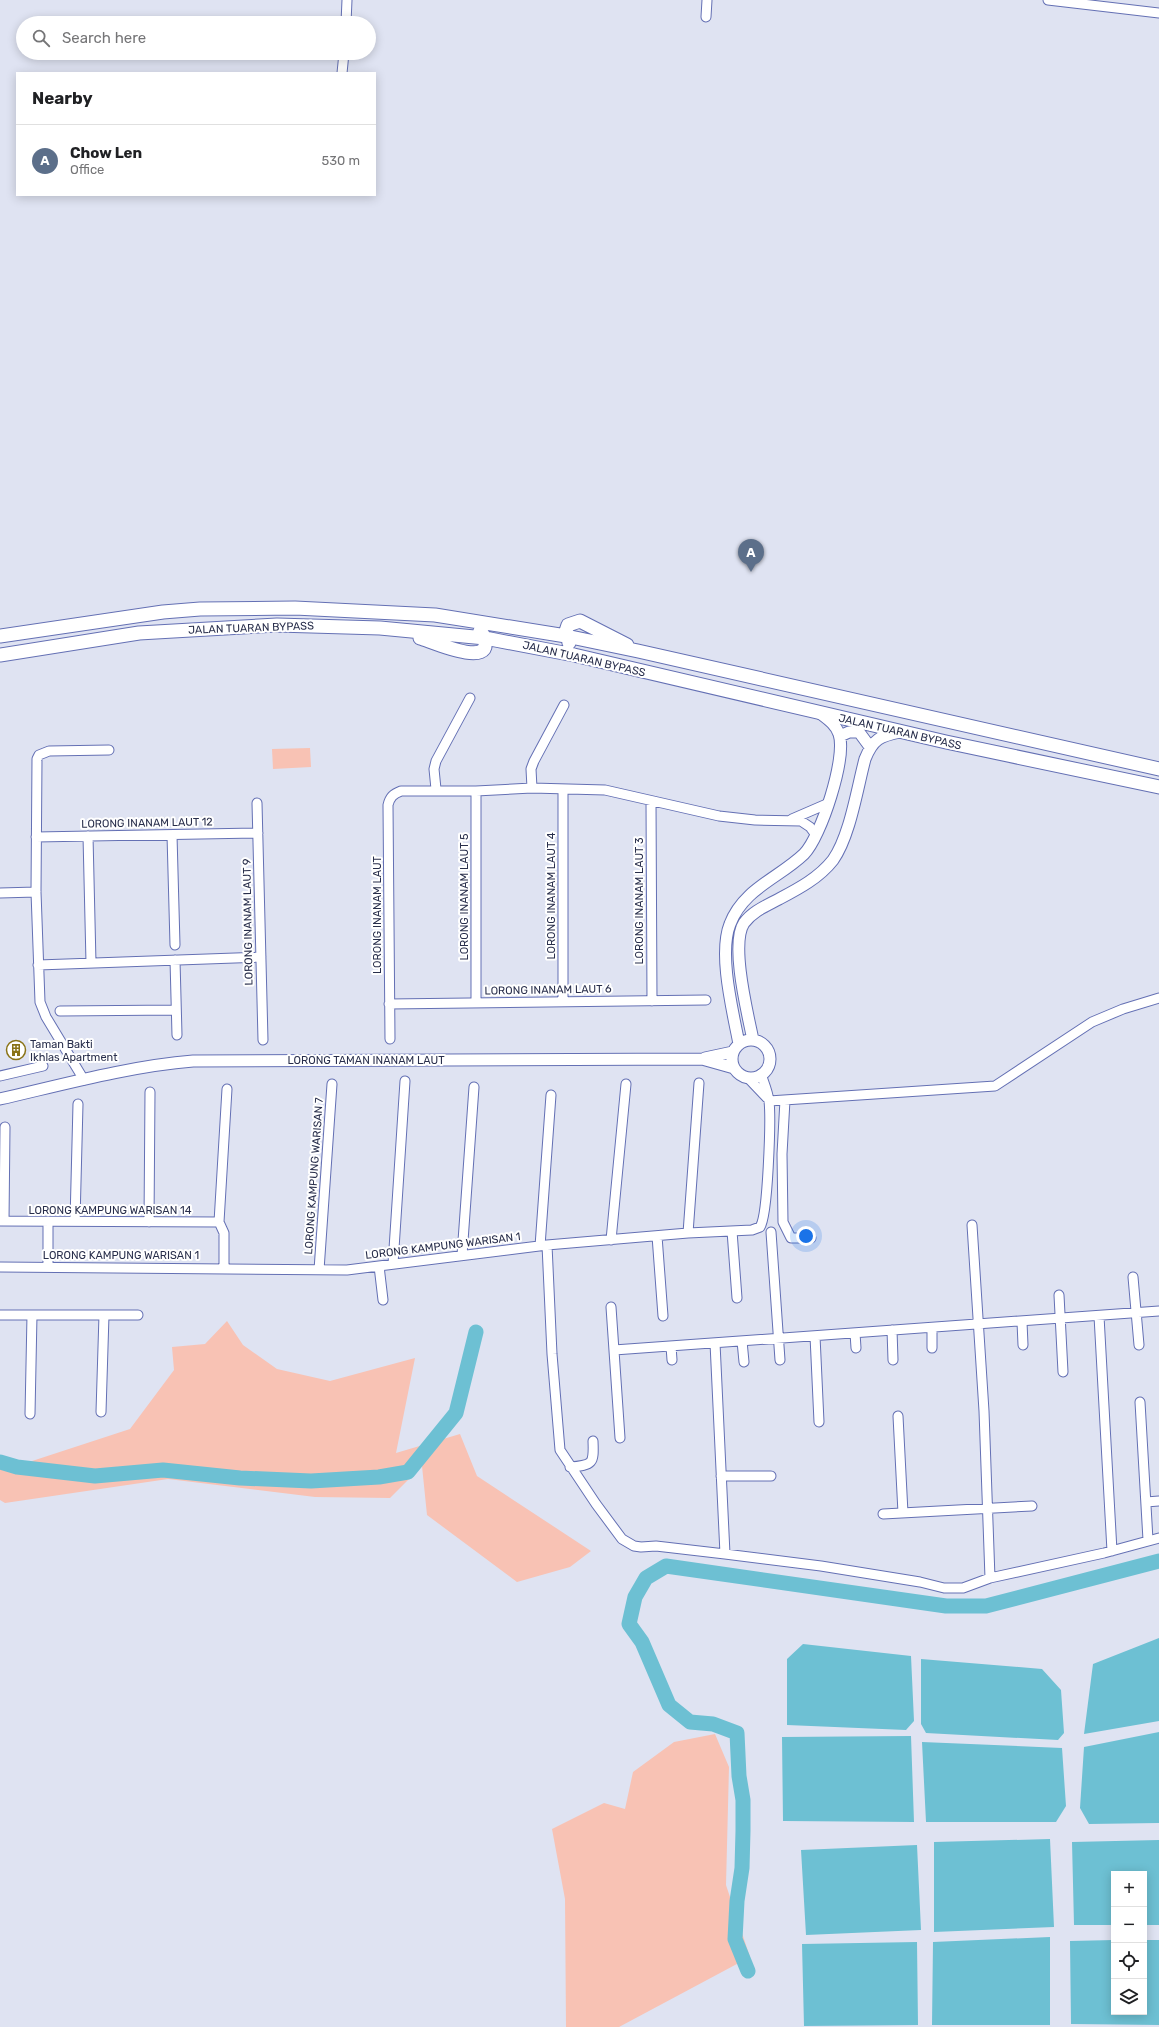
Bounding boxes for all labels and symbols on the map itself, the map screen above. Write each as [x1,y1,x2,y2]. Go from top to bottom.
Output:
pin: A [738,539,764,572]
street label: JALAN TUARAN BYPASS [188,619,314,637]
street label: JALAN TUARAN BYPASS [521,639,647,680]
street label: JALAN TUARAN BYPASS [837,712,963,753]
street label: LORONG INANAM LAUT 12 [81,815,213,831]
street label: LORONG INANAM LAUT 4 [545,832,558,960]
street label: LORONG INANAM LAUT 5 [458,833,471,960]
street label: LORONG INANAM LAUT 3 [633,837,646,965]
street label: LORONG INANAM LAUT [371,855,384,974]
street label: LORONG INANAM LAUT 9 [240,858,256,986]
street label: LORONG INANAM LAUT 6 [484,982,612,998]
place label: Taman Bakti Ikhlas Apartment [30,1038,118,1064]
building icon: Taman Bakti Ikhlas Apartment [5,1039,27,1061]
street label: LORONG TAMAN INANAM LAUT [287,1054,445,1067]
street label: LORONG KAMPUNG WARISAN 7 [302,1097,326,1255]
street label: LORONG KAMPUNG WARISAN 14 [28,1204,192,1217]
your location [796,1226,816,1246]
street label: LORONG KAMPUNG WARISAN 1 [365,1230,521,1262]
street label: LORONG KAMPUNG WARISAN 1 [43,1249,199,1262]

